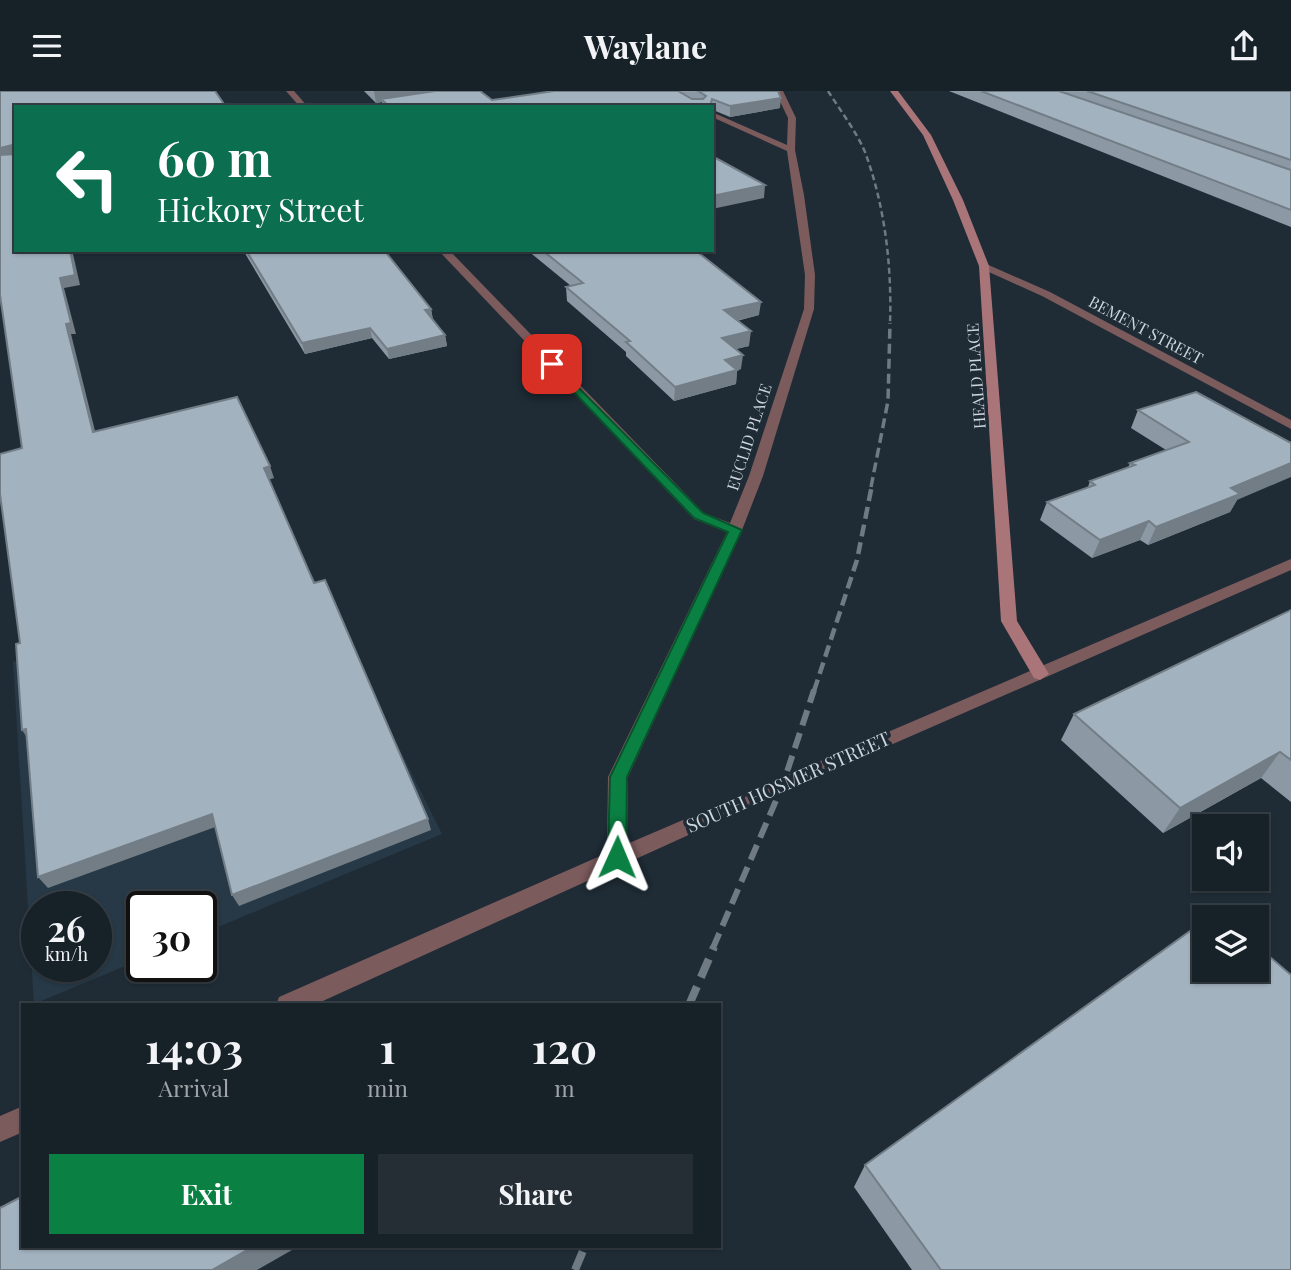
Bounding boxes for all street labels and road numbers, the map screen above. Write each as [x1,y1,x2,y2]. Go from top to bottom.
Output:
street label: BEMENT STREET [1085,291,1207,369]
street label: HEALD PLACE [961,322,990,430]
street label: EUCLID PLACE [721,381,776,493]
street label: SOUTH HOSMER STREET [681,724,894,838]

